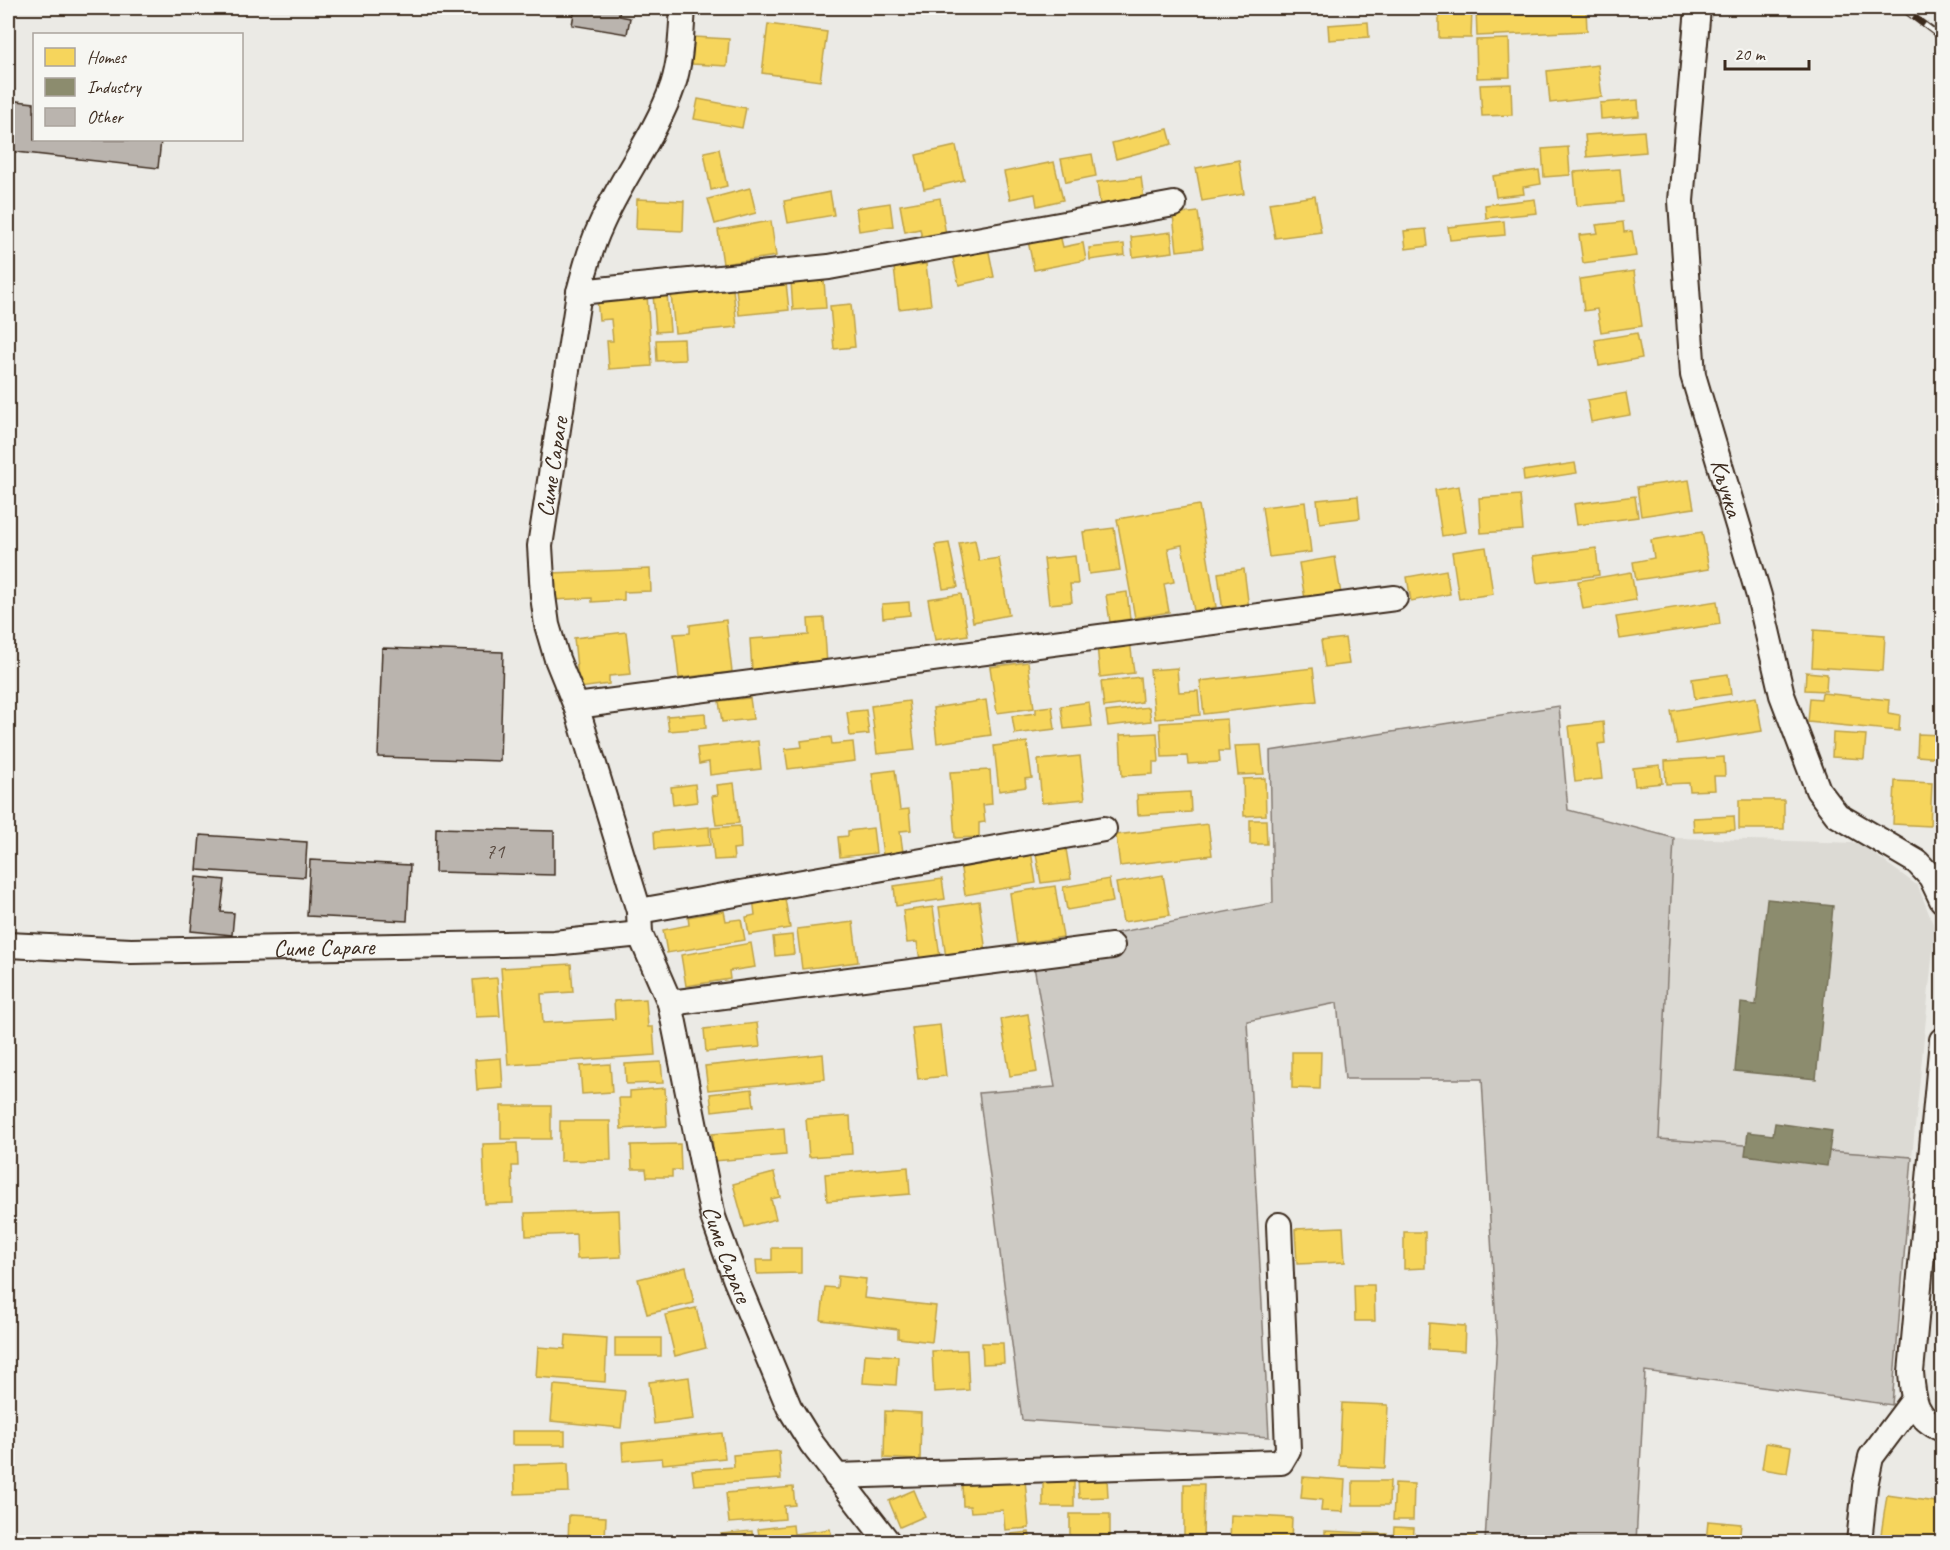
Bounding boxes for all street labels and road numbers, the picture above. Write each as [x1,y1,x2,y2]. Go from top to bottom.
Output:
street label: Симе Сараге [530,413,575,519]
street label: Кључка [1704,456,1750,522]
street label: Симе Сараге [273,931,377,963]
street label: Симе Сараге [696,1204,760,1309]

